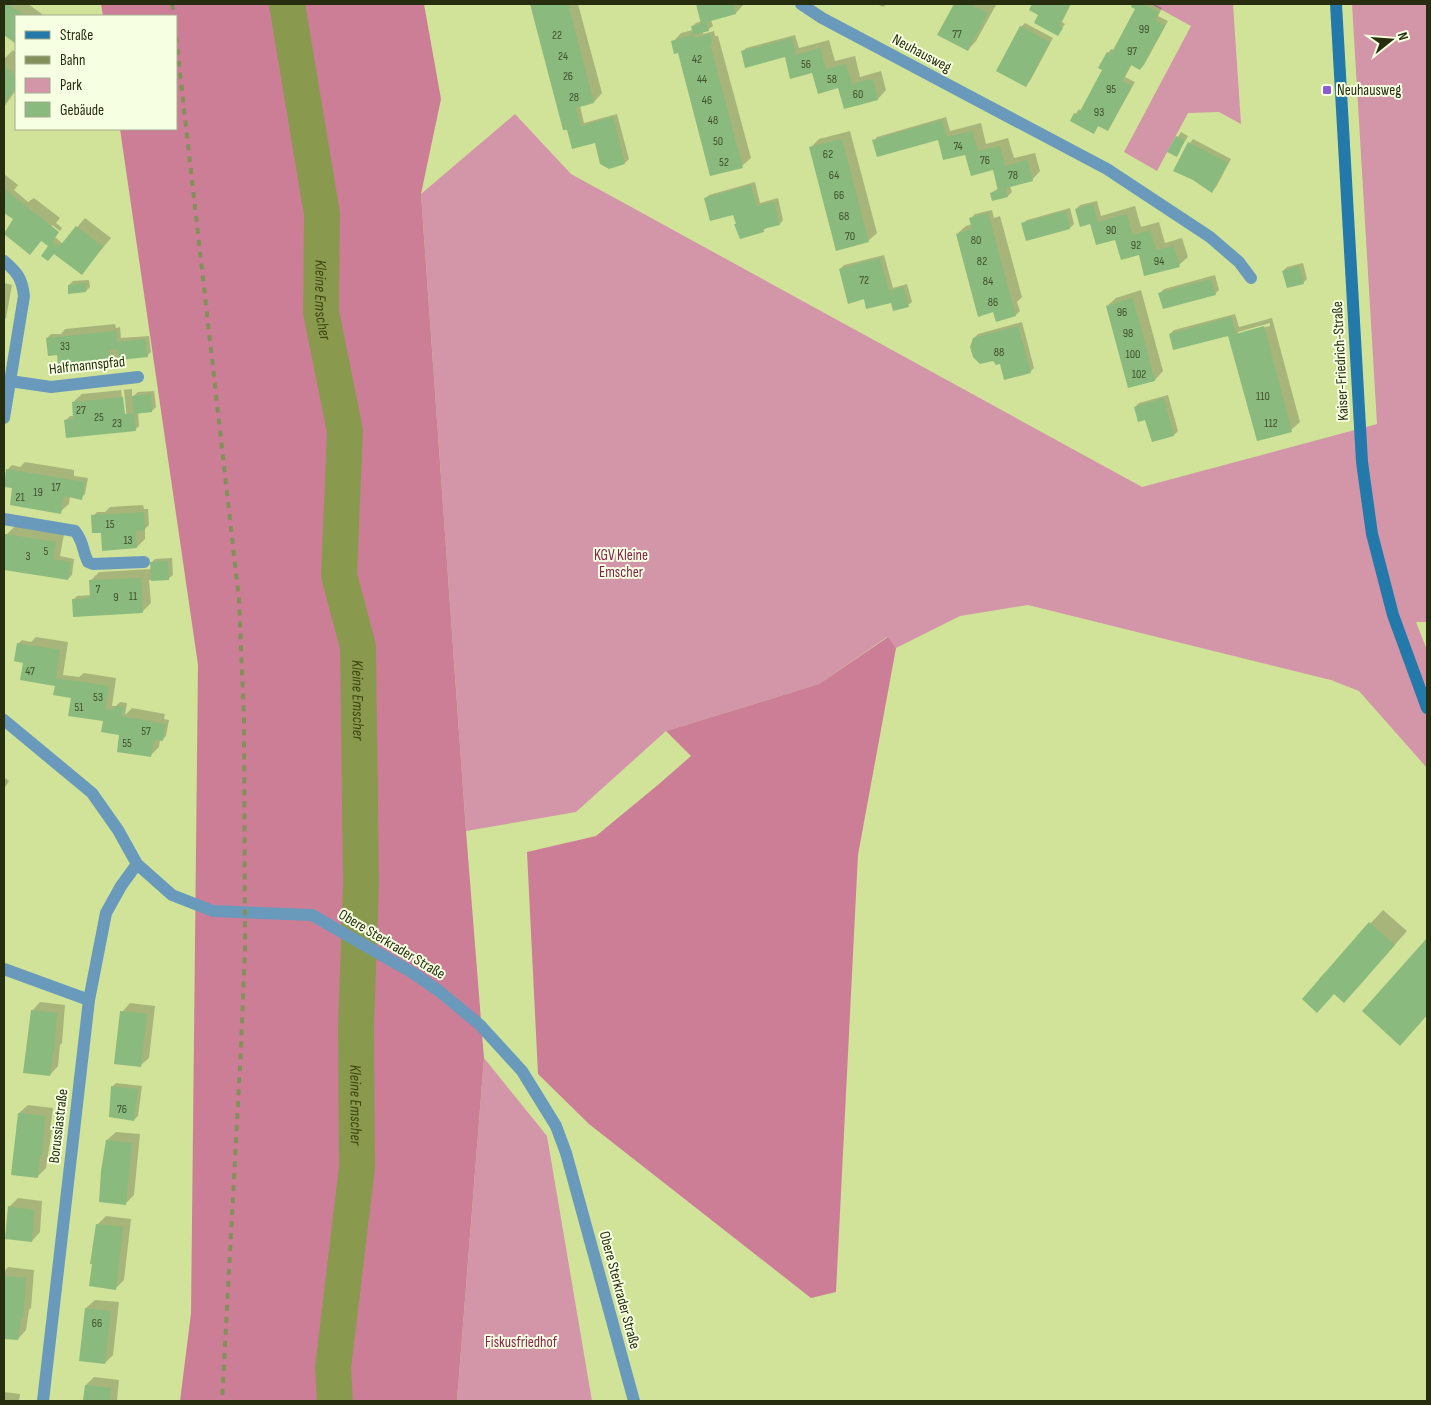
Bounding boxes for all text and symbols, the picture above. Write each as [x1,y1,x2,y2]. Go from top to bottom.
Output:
legend [15,15,178,130]
north arrow [1366,15,1416,65]
house number: 99 [1139,22,1149,37]
text: Straße [60,26,93,45]
house number: 77 [952,27,962,42]
house number: 22 [552,28,562,43]
street label: Neuhausweg [889,30,955,77]
text: N [1394,30,1412,42]
house number: 97 [1127,44,1137,59]
house number: 24 [558,49,568,64]
text: Bahn [60,51,85,70]
house number: 42 [692,52,702,67]
house number: 56 [801,57,811,72]
house number: 26 [563,69,573,84]
house number: 44 [697,72,707,87]
house number: 58 [827,72,837,87]
text: Park [60,76,82,95]
place label: Neuhausweg [1337,81,1401,100]
house number: 95 [1106,82,1116,97]
marker: Neuhausweg [1321,84,1333,96]
house number: 60 [853,87,863,102]
house number: 28 [569,90,579,105]
house number: 46 [702,93,712,108]
text: Gebäude [60,101,104,120]
house number: 93 [1094,105,1104,120]
house number: 48 [708,113,718,128]
house number: 50 [713,134,723,149]
house number: 74 [953,139,963,154]
house number: 62 [823,147,833,162]
house number: 76 [980,153,990,168]
house number: 52 [719,155,729,170]
house number: 64 [829,168,839,183]
house number: 78 [1008,168,1018,183]
house number: 66 [834,188,844,203]
house number: 68 [839,209,849,224]
house number: 90 [1106,223,1116,238]
house number: 70 [845,229,855,244]
house number: 80 [971,233,981,248]
house number: 92 [1131,238,1141,253]
house number: 82 [977,254,987,269]
house number: 94 [1154,254,1164,269]
water label: Kleine Emscher [310,260,335,342]
house number: 72 [859,273,869,288]
house number: 84 [983,274,993,289]
house number: 86 [988,295,998,310]
street label: Kaiser-Friedrich-Straße [1328,301,1353,421]
house number: 96 [1117,305,1127,320]
house number: 98 [1123,326,1133,341]
house number: 33 [60,339,70,354]
house number: 88 [994,345,1004,360]
house number: 100 [1126,347,1140,362]
street label: Halfmannspfad [48,352,126,379]
house number: 102 [1132,367,1146,382]
house number: 110 [1256,389,1270,404]
house number: 27 [76,403,86,418]
house number: 25 [94,410,104,425]
house number: 23 [112,416,122,431]
house number: 112 [1264,416,1278,431]
house number: 17 [52,480,61,495]
house number: 19 [33,485,43,500]
house number: 21 [15,490,25,505]
house number: 15 [105,517,115,532]
house number: 13 [123,533,133,548]
house number: 5 [44,544,49,559]
park label: KGV Kleine Emscher [594,546,648,582]
house number: 3 [25,549,31,564]
house number: 7 [96,582,101,597]
house number: 11 [129,589,138,604]
house number: 9 [113,590,119,605]
water label: Kleine Emscher [347,660,367,741]
house number: 47 [25,664,35,679]
house number: 53 [93,690,103,705]
house number: 51 [74,700,84,715]
house number: 57 [141,724,151,739]
house number: 55 [122,736,132,751]
street label: Obere Sterkrader Straße [335,905,449,984]
water label: Kleine Emscher [345,1065,365,1146]
street label: Borussiastraße [45,1088,72,1164]
house number: 76 [117,1102,127,1117]
street label: Obere Sterkrader Straße [595,1229,644,1351]
house number: 66 [92,1316,102,1331]
park label: Fiskusfriedhof [485,1333,558,1352]

